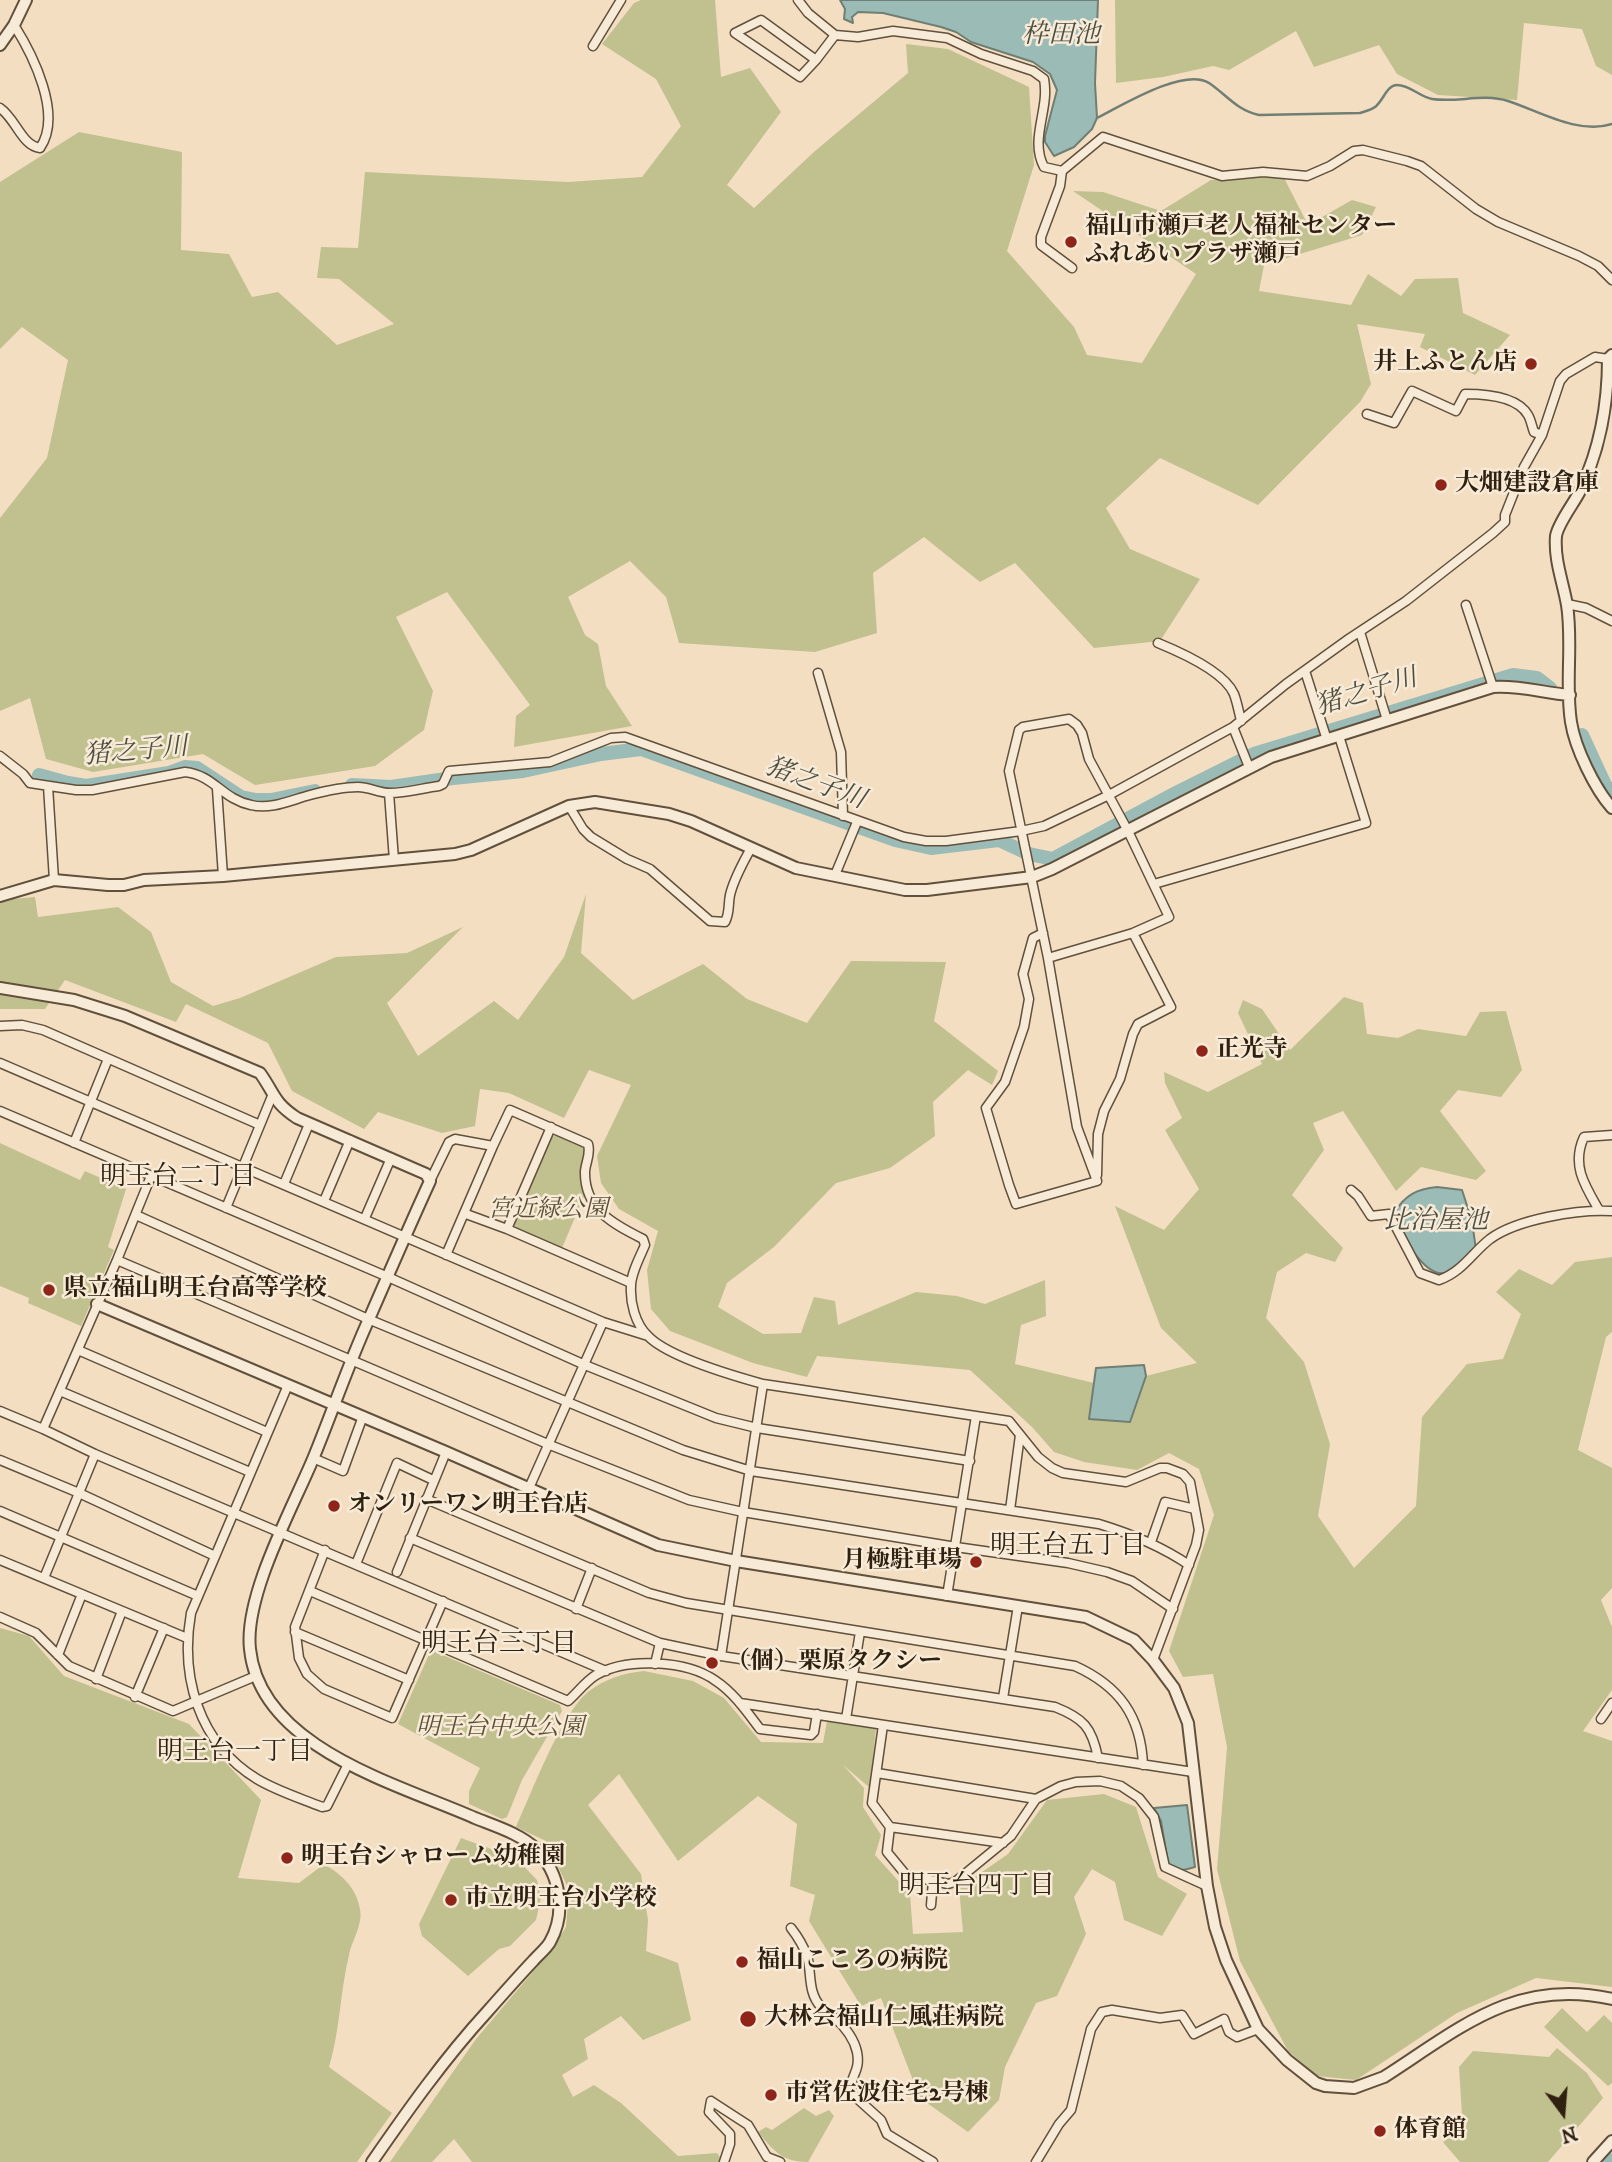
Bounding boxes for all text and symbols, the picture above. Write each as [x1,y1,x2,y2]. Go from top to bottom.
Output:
water label: 枠田池 [1022,21,1100,53]
place label: 福山市瀬戸老人福祉センター ふれあいプラザ瀬戸 [1085,214,1397,270]
marker: 福山市瀬戸老人福祉センター ふれあいプラザ瀬戸 [1063,234,1079,250]
place label: 井上ふとん店 [1373,350,1517,378]
marker: 井上ふとん店 [1523,356,1539,372]
place label: 大畑建設倉庫 [1455,471,1599,499]
marker: 大畑建設倉庫 [1433,477,1449,493]
water label: 猪之子川 [1313,664,1421,724]
water label: 猪之子川 [83,733,189,773]
water label: 猪之子川 [761,753,869,817]
place label: 正光寺 [1216,1037,1288,1065]
marker: 正光寺 [1194,1043,1210,1059]
district label: 明王台二丁目 [100,1163,256,1195]
park label: 宮近緑公園 [488,1197,608,1225]
water label: 比治屋池 [1384,1207,1488,1239]
place label: 県立福山明王台高等学校 [63,1276,327,1304]
marker: 県立福山明王台高等学校 [41,1282,57,1298]
place label: オンリーワン明王台店 [348,1492,588,1520]
marker: オンリーワン明王台店 [326,1498,342,1514]
district label: 明王台五丁目 [990,1532,1146,1564]
place label: 月極駐車場 [842,1548,962,1576]
marker: 月極駐車場 [968,1554,984,1570]
district label: 明王台三丁目 [421,1630,577,1662]
place label: （個）栗原タクシー [726,1649,942,1677]
marker: （個）栗原タクシー [704,1655,720,1671]
park label: 明王台中央公園 [416,1715,584,1743]
district label: 明王台一丁目 [157,1738,313,1770]
place label: 明王台シャローム幼稚園 [301,1844,565,1872]
marker: 明王台シャローム幼稚園 [279,1850,295,1866]
district label: 明王台四丁目 [899,1872,1055,1904]
place label: 市立明王台小学校 [465,1886,657,1914]
marker: 市立明王台小学校 [443,1892,459,1908]
place label: 福山こころの病院 [756,1948,948,1976]
marker: 福山こころの病院 [734,1954,750,1970]
place label: 大林会福山仁風荘病院 [764,2005,1004,2033]
marker: 大林会福山仁風荘病院 [738,2009,758,2029]
north arrow [1528,2078,1598,2148]
place label: 市営佐波住宅2号棟 [785,2081,989,2109]
marker: 市営佐波住宅2号棟 [763,2087,779,2103]
place label: 体育館 [1394,2117,1466,2145]
text: N [1558,2120,1580,2147]
marker: 体育館 [1372,2123,1388,2139]

